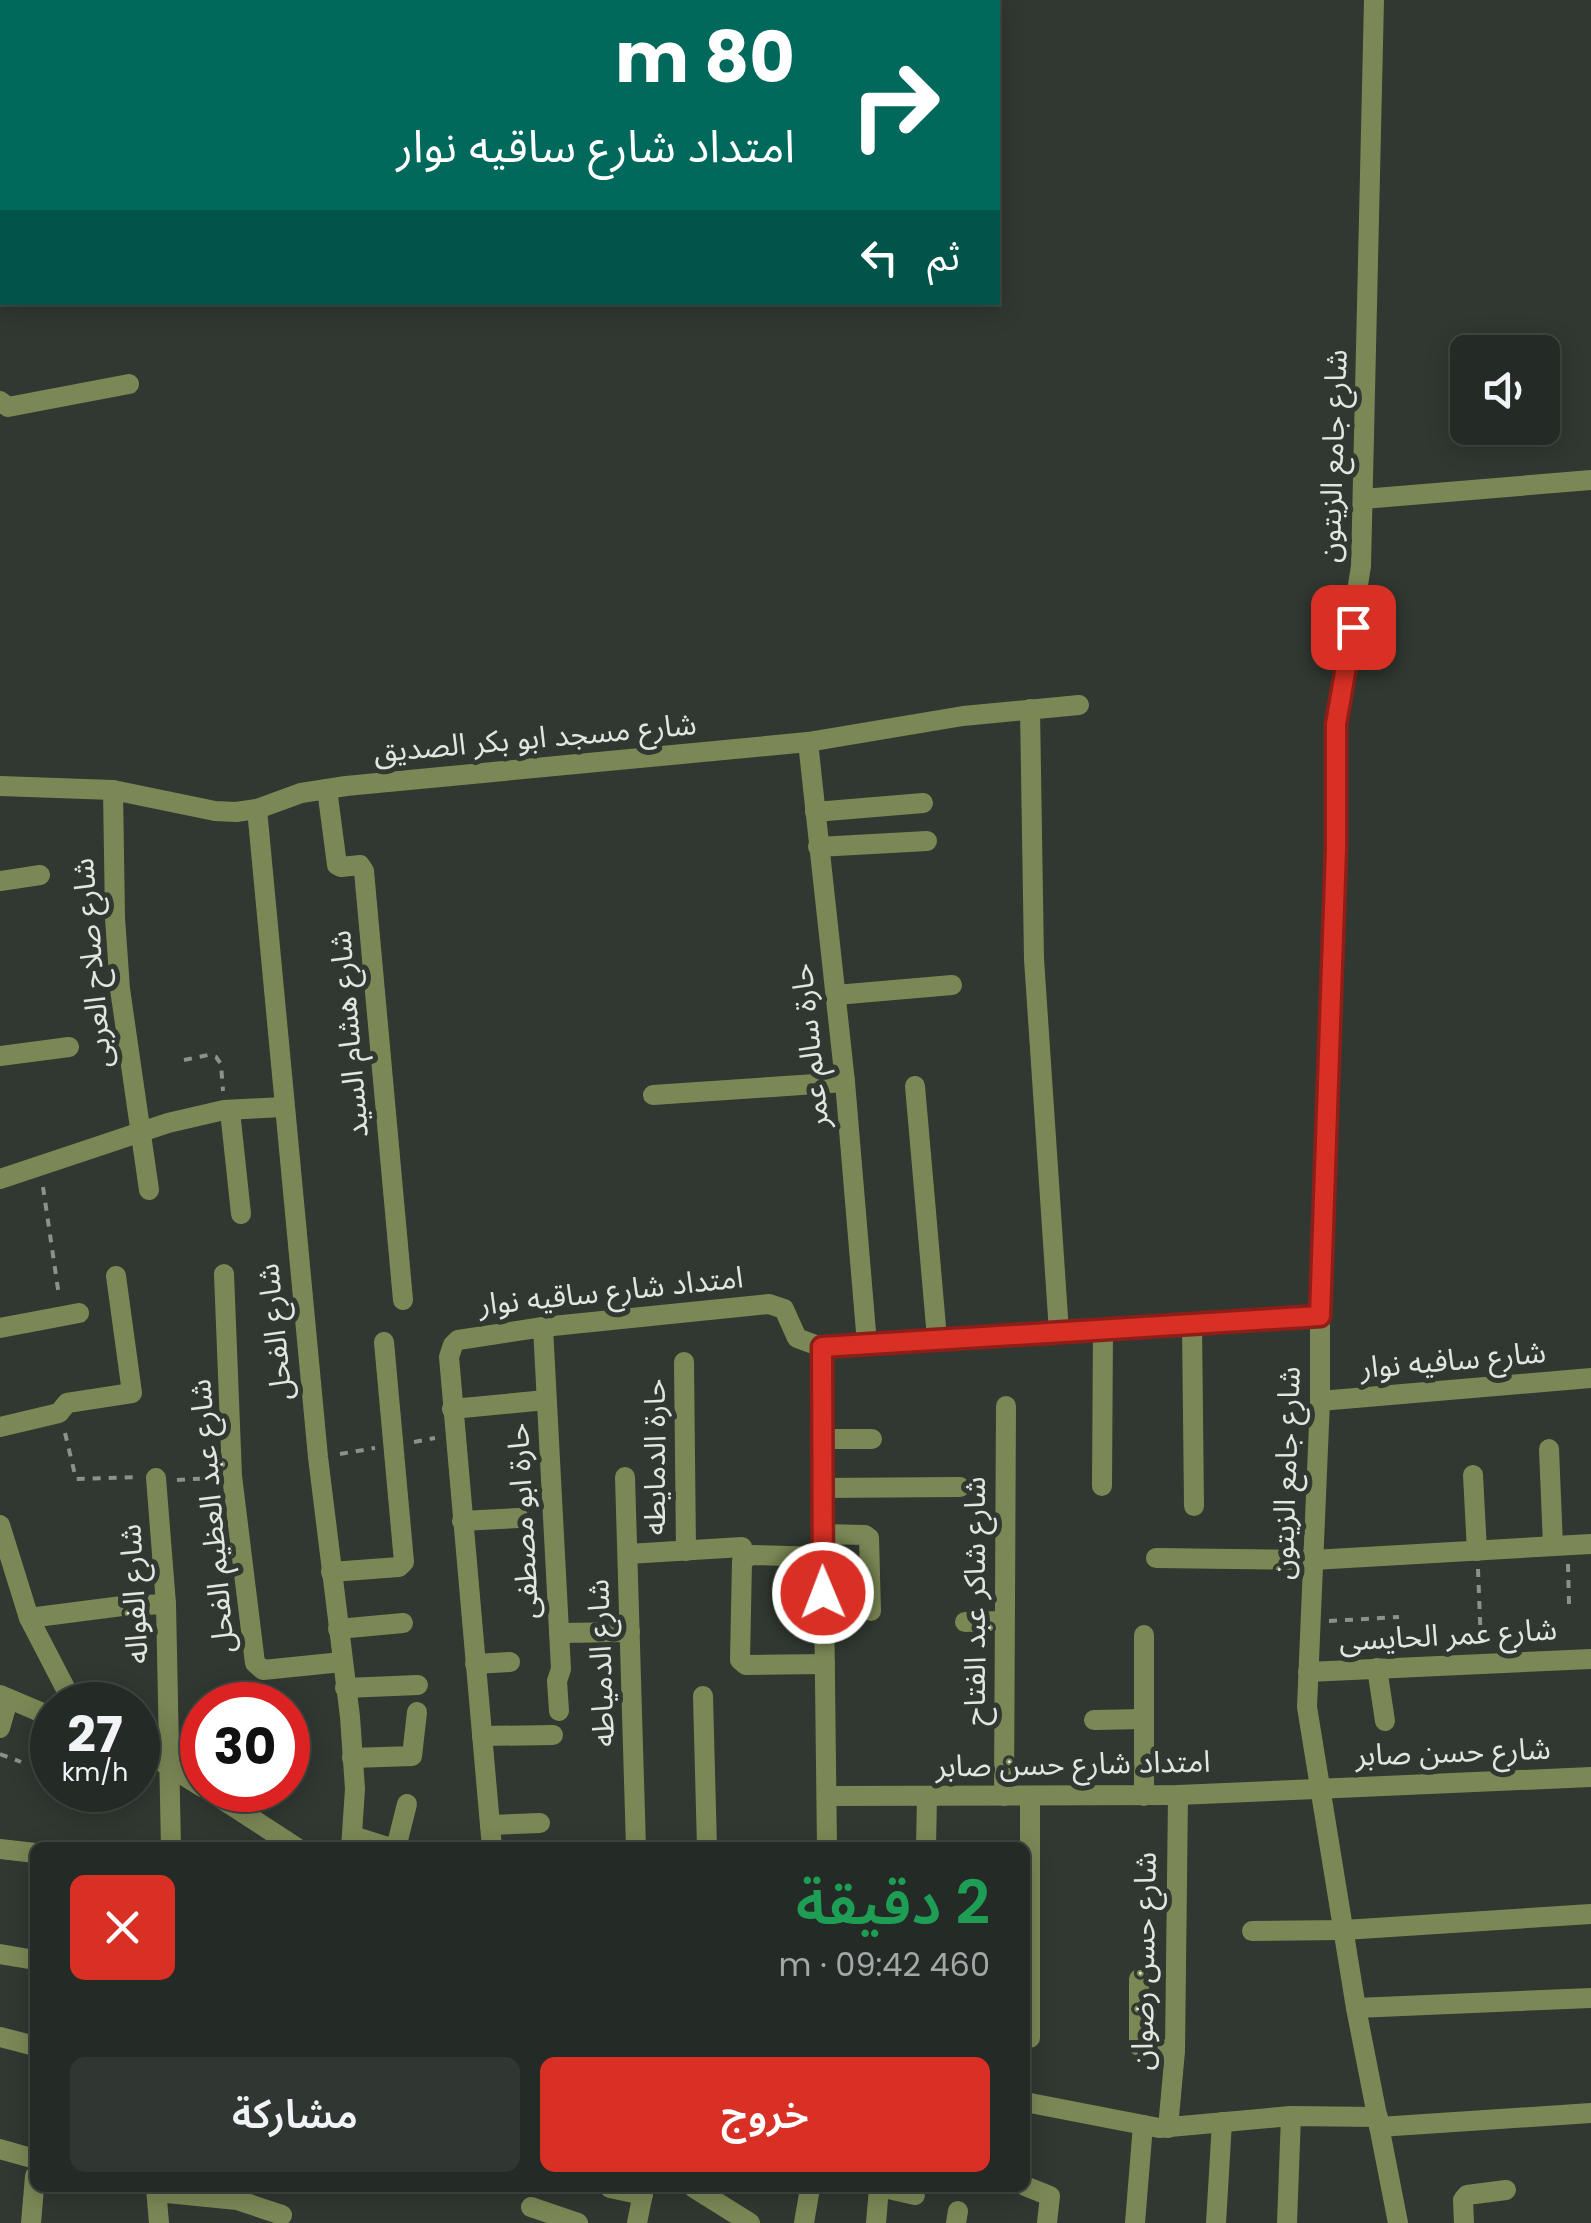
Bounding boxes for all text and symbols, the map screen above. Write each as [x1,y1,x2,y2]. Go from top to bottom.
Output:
text: 80 m [615,8,795,107]
icon: right [830,40,960,170]
text: امتداد شارع ساقيه نوار [396,115,795,178]
icon: left [852,230,907,285]
text: ثم [927,230,960,283]
map controls [1450,335,1560,445]
button: sound [1450,335,1560,445]
street label: شارع جامع الزيتون [1307,349,1359,563]
pin [1311,585,1396,670]
icon: arrive [1326,600,1381,655]
street label: شارع مسجد ابو بكر الصديق [372,702,698,774]
street label: شارع صلاح العربى [61,856,123,1070]
street label: شارع هشام السيد [318,928,380,1140]
street label: حارة سالم عمر [779,961,842,1132]
street label: امتداد شارع ساقيه نوار [476,1255,745,1327]
street label: شارع الفحل [246,1261,304,1403]
street label: شارع سافيه نوار [1357,1330,1548,1390]
street label: شارع جامع الزيتون [1260,1366,1312,1580]
street label: شارع عبد العظيم الفحل [178,1377,247,1655]
street label: حارة الدمايطه [633,1379,676,1535]
street label: حارة ابو مصطفى [496,1422,549,1620]
street label: شارع شاكر عبد الفتاح [953,1476,997,1726]
street label: شارع الفواله [108,1523,160,1665]
position arrow [771,1541,875,1645]
street label: شارع الدمياطه [576,1578,626,1748]
street label: شارع عمر الحايسى [1338,1607,1558,1663]
speed limit sign: 30 [180,1682,310,1812]
text: 27 [67,1699,123,1770]
street label: شارع حسن صابر [1354,1727,1551,1777]
street label: امتداد شارع حسن صابر [934,1740,1211,1788]
text: km/h [62,1755,128,1790]
street label: شارع حسن رضوان [1120,1851,1168,2071]
text: 2 دقيقة [796,1861,990,1945]
button: close [70,1875,175,1980]
text: 460 m · 09:42 [778,1942,990,1987]
button: مشاركة [70,2057,520,2172]
button: خروج [540,2057,990,2172]

